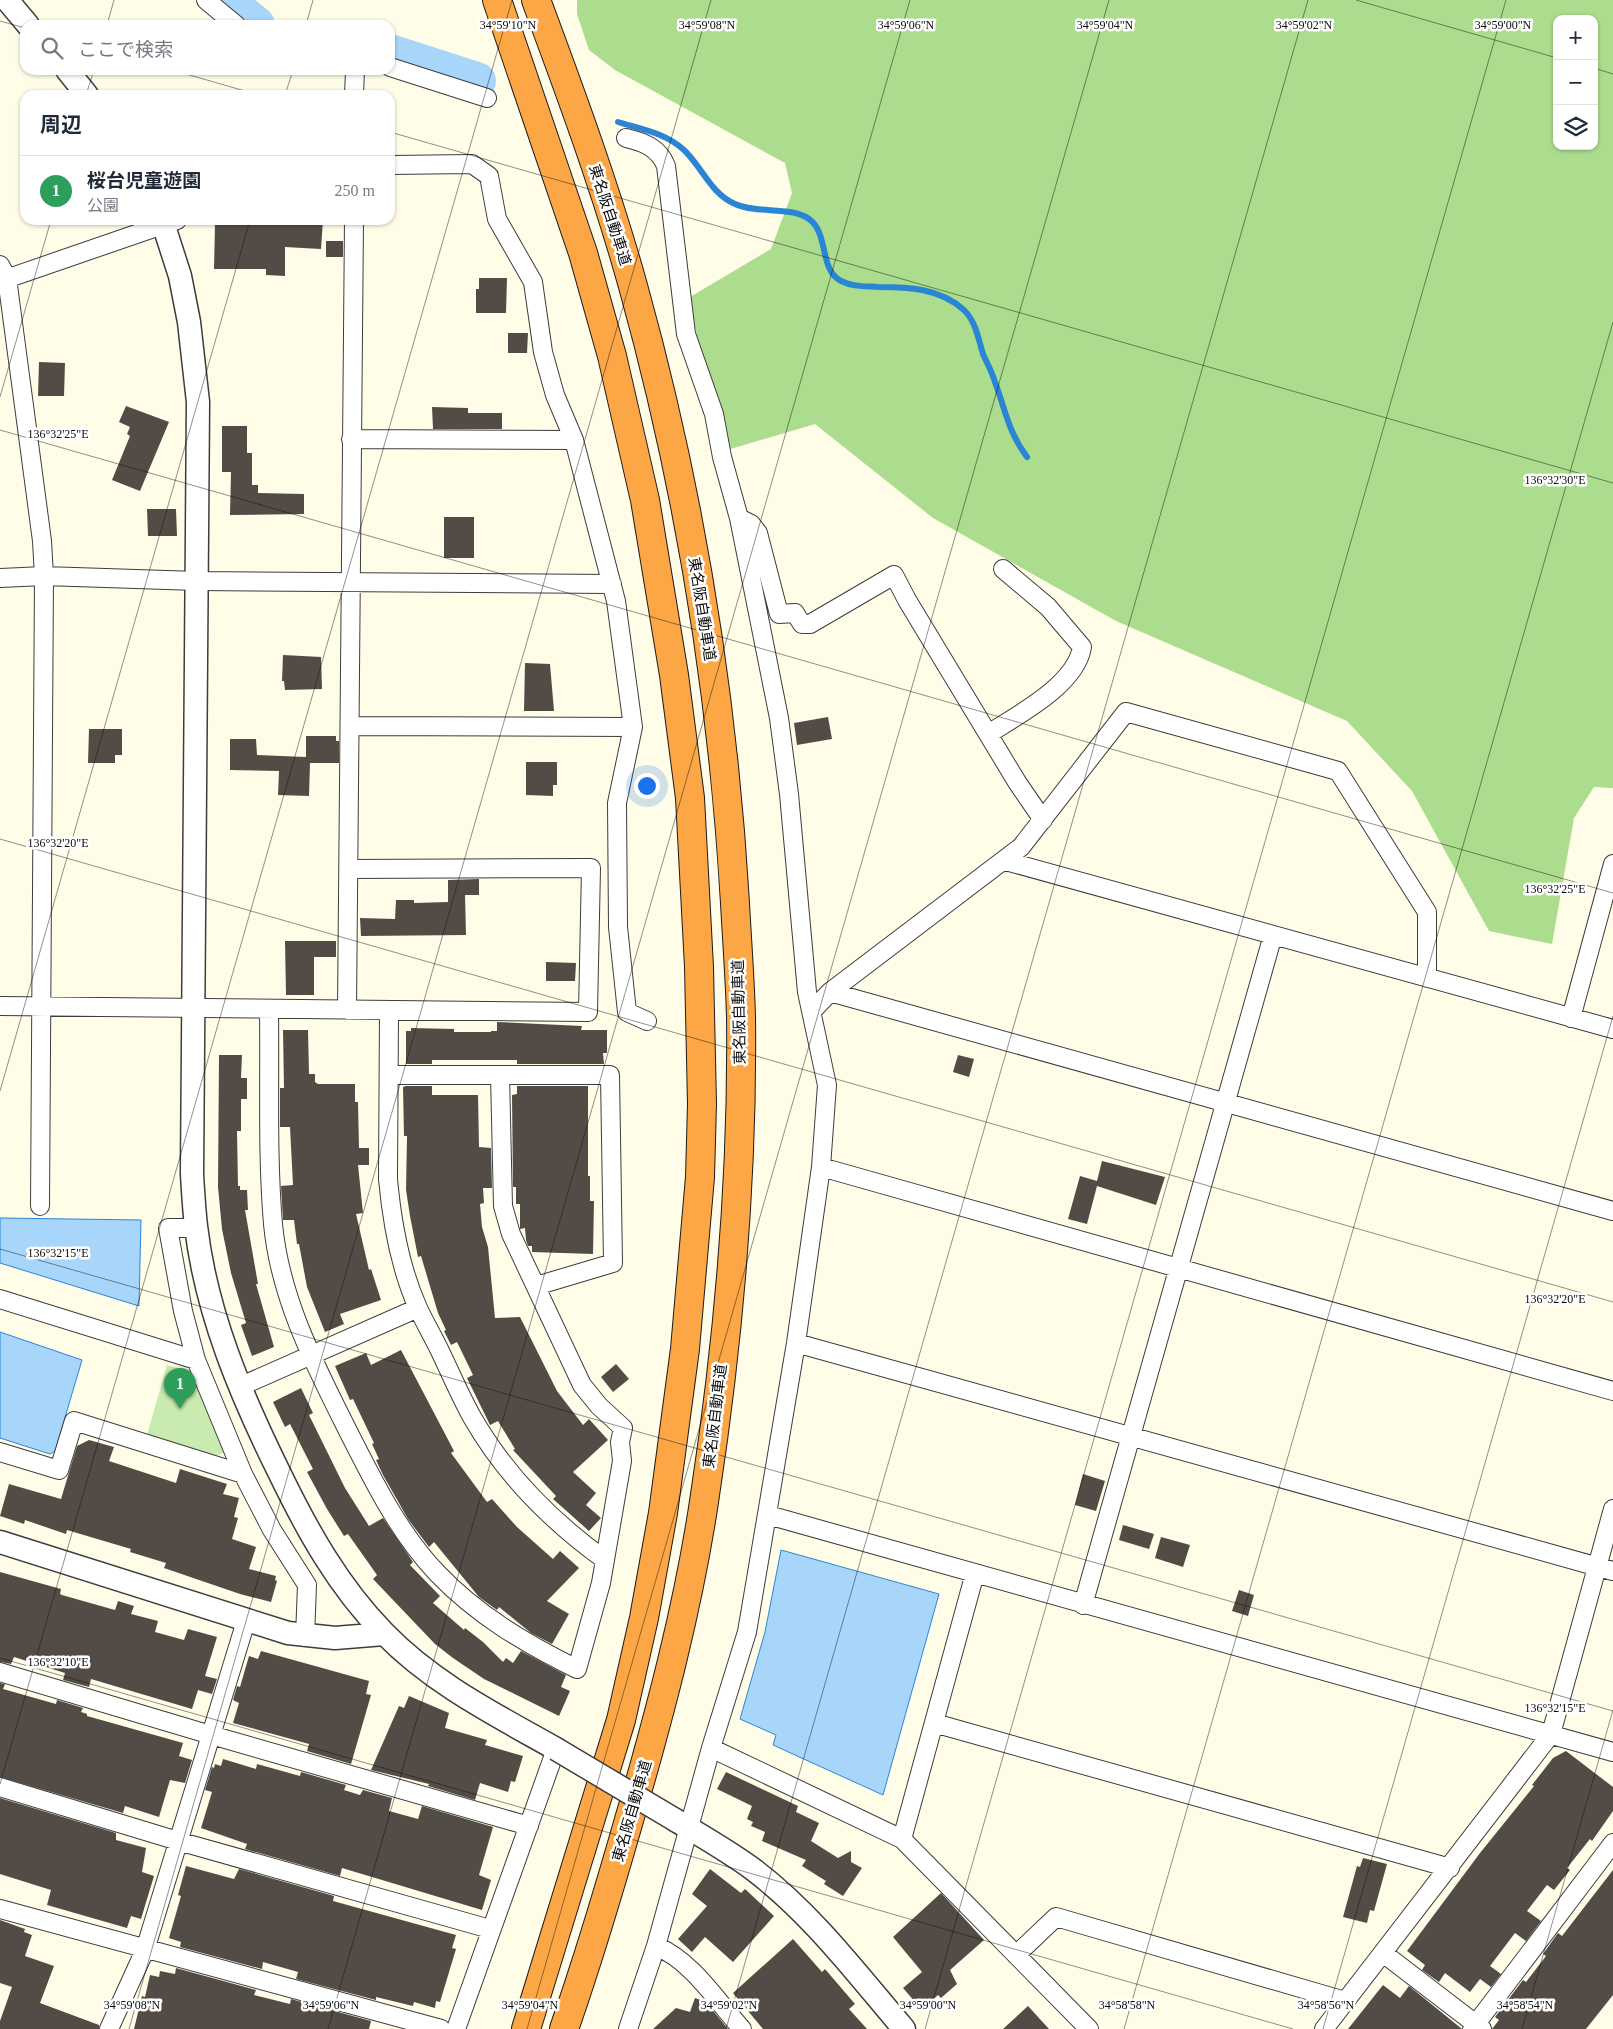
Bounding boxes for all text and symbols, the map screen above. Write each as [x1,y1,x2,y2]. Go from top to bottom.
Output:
map controls [1553,15,1598,150]
button: + [1553,15,1598,60]
text: 34°59'10"N [480,18,537,32]
text: 34°59'08"N [679,18,736,32]
text: 34°59'06"N [878,18,935,32]
text: 34°59'04"N [1077,18,1134,32]
text: 34°59'02"N [1276,18,1333,32]
text: 34°59'00"N [1475,18,1532,32]
search box [20,20,395,75]
icon: search [38,34,66,62]
text: ここで検索 [78,39,173,60]
button: − [1553,60,1598,105]
button: layers [1553,105,1598,150]
text: 周辺 [40,113,82,137]
street label: 東名阪自動車道 [586,163,634,267]
text: 桜台児童遊園 [87,170,201,191]
text: 1 [52,182,60,199]
text: 250 m [335,182,375,199]
text: 公園 [87,197,119,214]
text: 136°32'25"E [27,427,89,441]
text: 136°32'30"E [1524,473,1586,487]
street label: 東名阪自動車道 [686,556,718,662]
your location [634,773,660,799]
text: 136°32'20"E [27,836,89,850]
text: 136°32'25"E [1524,882,1586,896]
street label: 東名阪自動車道 [730,959,748,1065]
text: 136°32'15"E [27,1246,89,1260]
text: 136°32'20"E [1524,1292,1586,1306]
street label: 東名阪自動車道 [701,1363,729,1469]
pin: 1 [164,1368,196,1409]
text: 136°32'10"E [27,1655,89,1669]
text: 136°32'15"E [1524,1701,1586,1715]
street label: 東名阪自動車道 [610,1758,654,1864]
text: 34°59'08"N [104,1998,161,2012]
text: 34°59'06"N [303,1998,360,2012]
text: 34°59'04"N [502,1998,559,2012]
text: 34°59'02"N [701,1998,758,2012]
text: 34°59'00"N [900,1998,957,2012]
text: 34°58'58"N [1099,1998,1156,2012]
text: 34°58'56"N [1298,1998,1355,2012]
text: 34°58'54"N [1497,1998,1554,2012]

